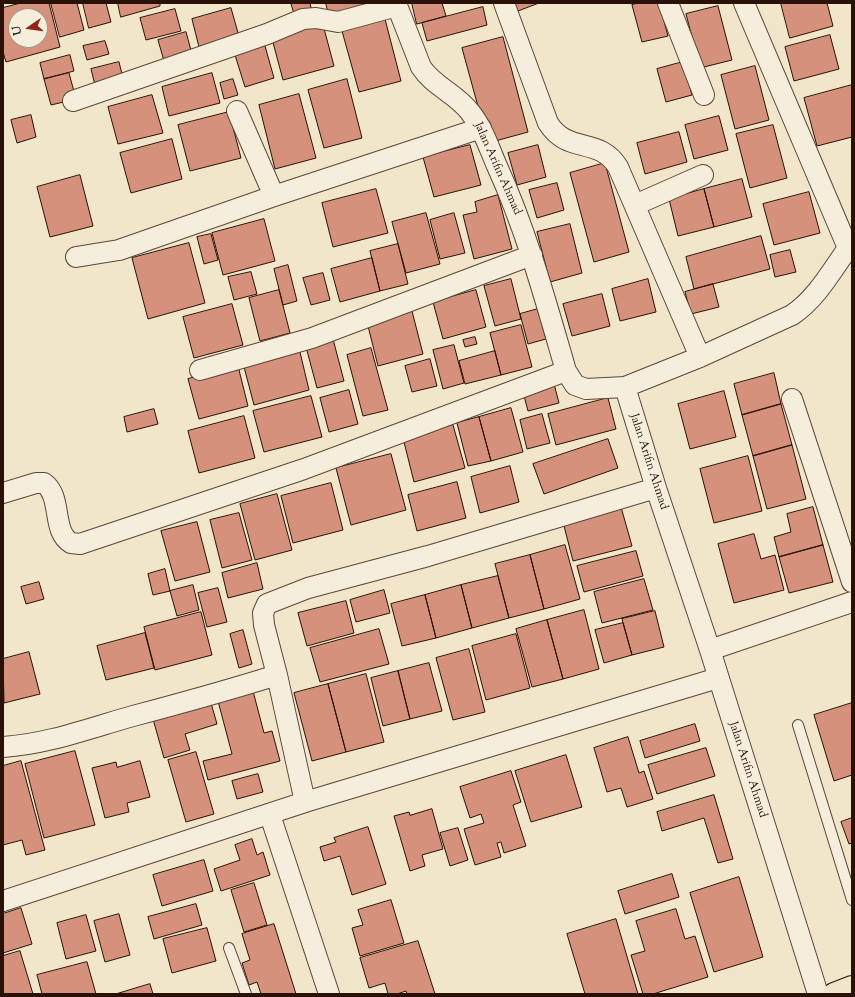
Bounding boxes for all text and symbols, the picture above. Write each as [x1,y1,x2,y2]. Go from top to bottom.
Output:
north arrow [8,8,48,48]
text: U [8,24,26,37]
street label: Jalan Arifin Ahmad [470,120,524,218]
street label: Jalan Arifin Ahmad [626,412,670,512]
street label: Jalan Arifin Ahmad [725,720,769,820]

